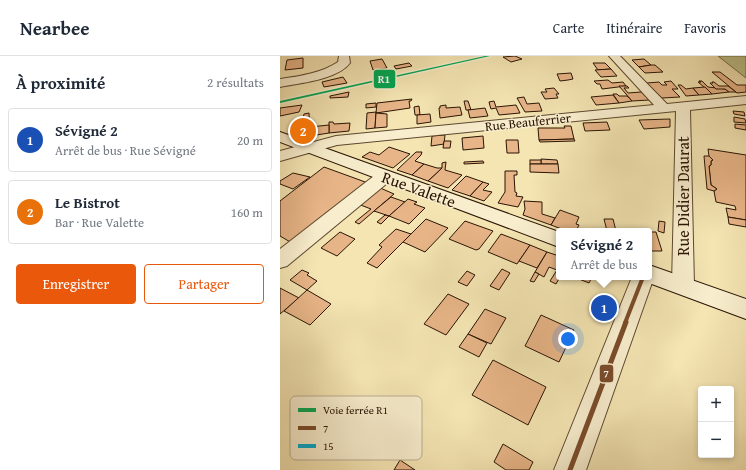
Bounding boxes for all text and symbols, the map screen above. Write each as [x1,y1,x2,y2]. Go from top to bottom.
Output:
text: Nearbee [20,14,90,42]
text: Carte [553,18,584,38]
text: Itinéraire [606,18,662,38]
text: Favoris [684,18,726,38]
line badge: R1 [373,69,396,89]
text: À proximité [16,70,105,95]
text: R1 [378,71,391,87]
text: 2 résultats [207,73,264,92]
street label: Rue Beauferrier [484,108,572,136]
pin: 2 [290,116,316,146]
text: Sévigné 2 [55,120,118,141]
text: 1 [27,131,33,150]
text: 20 m [237,131,263,150]
street label: Rue Didier Daurat [671,136,695,256]
text: Arrêt de bus · Rue Sévigné [55,141,196,160]
street label: Rue Valette [379,165,459,213]
text: Le Bistrot [55,192,120,213]
text: 2 [27,203,33,222]
text: 160 m [231,203,263,222]
text: Bar · Rue Valette [55,213,144,232]
popup [556,228,652,280]
text: Sévigné 2 [571,234,633,255]
text: Arrêt de bus [571,255,637,274]
button: Enregistrer [16,264,136,304]
button: Partager [144,264,264,304]
pin: 1 [591,293,617,323]
your location [558,329,578,349]
line badge: 7 [599,364,614,383]
text: 7 [603,365,609,381]
map controls [698,386,734,458]
button: + [698,386,734,422]
legend [290,396,422,460]
text: Voie ferrée R1 [323,402,388,418]
text: 7 [323,420,328,436]
button: − [698,422,734,458]
text: 15 [323,438,334,454]

